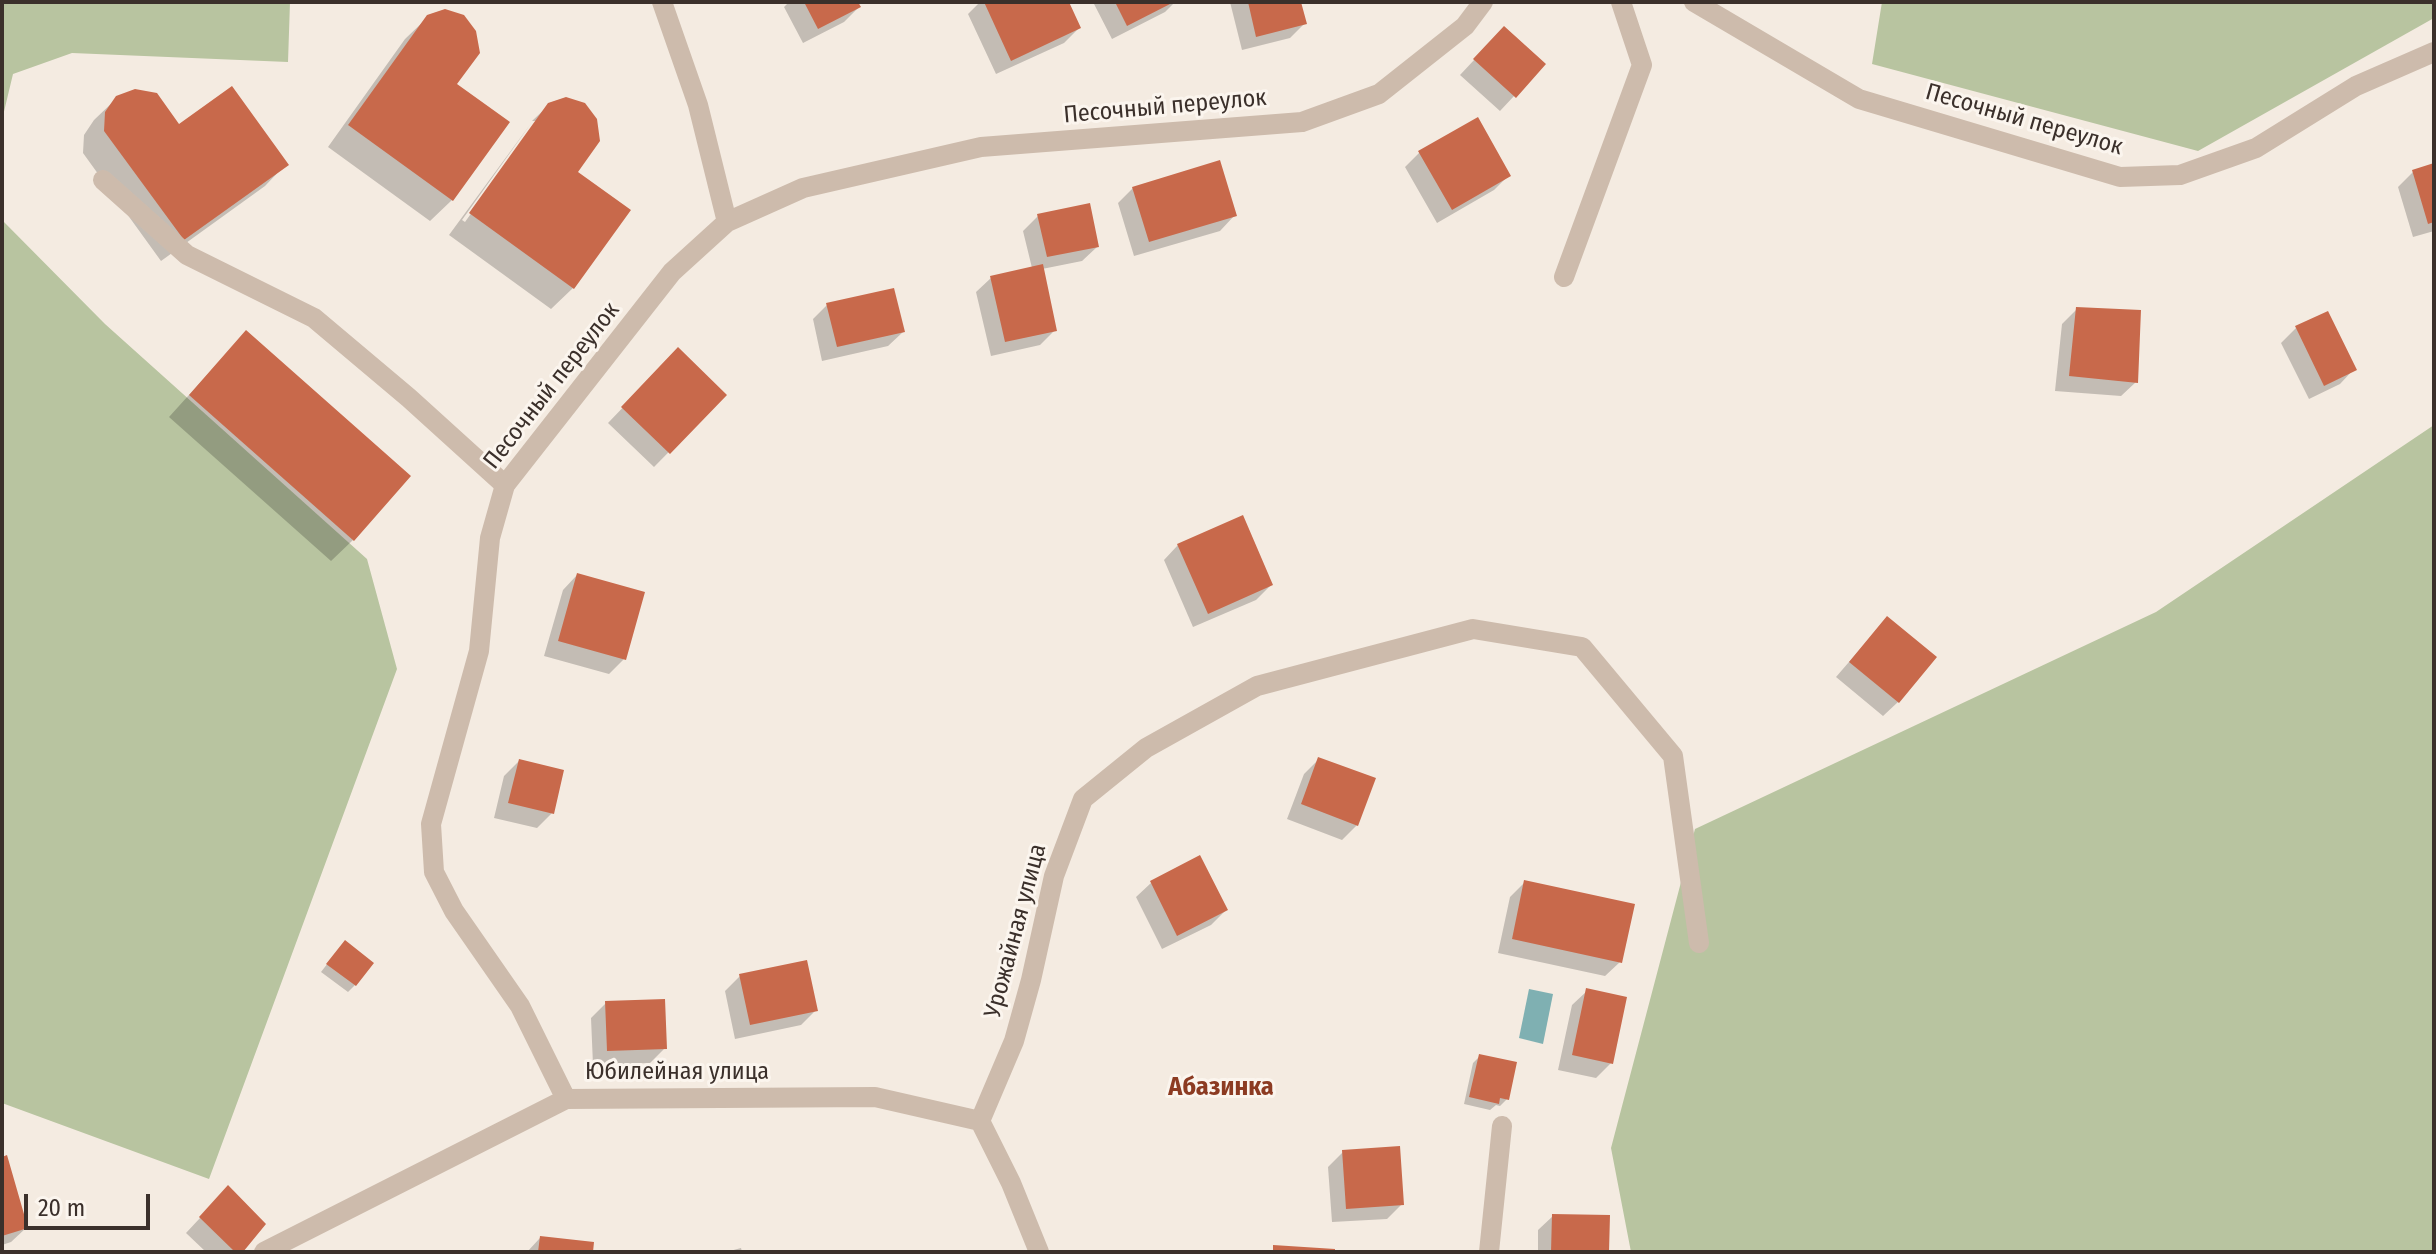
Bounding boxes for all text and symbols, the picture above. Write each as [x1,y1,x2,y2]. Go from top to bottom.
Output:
street label: Песочный переулок [1922,78,2126,162]
street label: Песочный переулок [1062,84,1268,130]
street label: Песочный переулок [478,297,626,475]
street label: Урожайная улица [979,841,1053,1021]
street label: Юбилейная улица [585,1058,769,1086]
district label: Абазинка [1168,1072,1274,1104]
scale bar [28,1178,154,1228]
text: 20 m [38,1194,85,1222]

